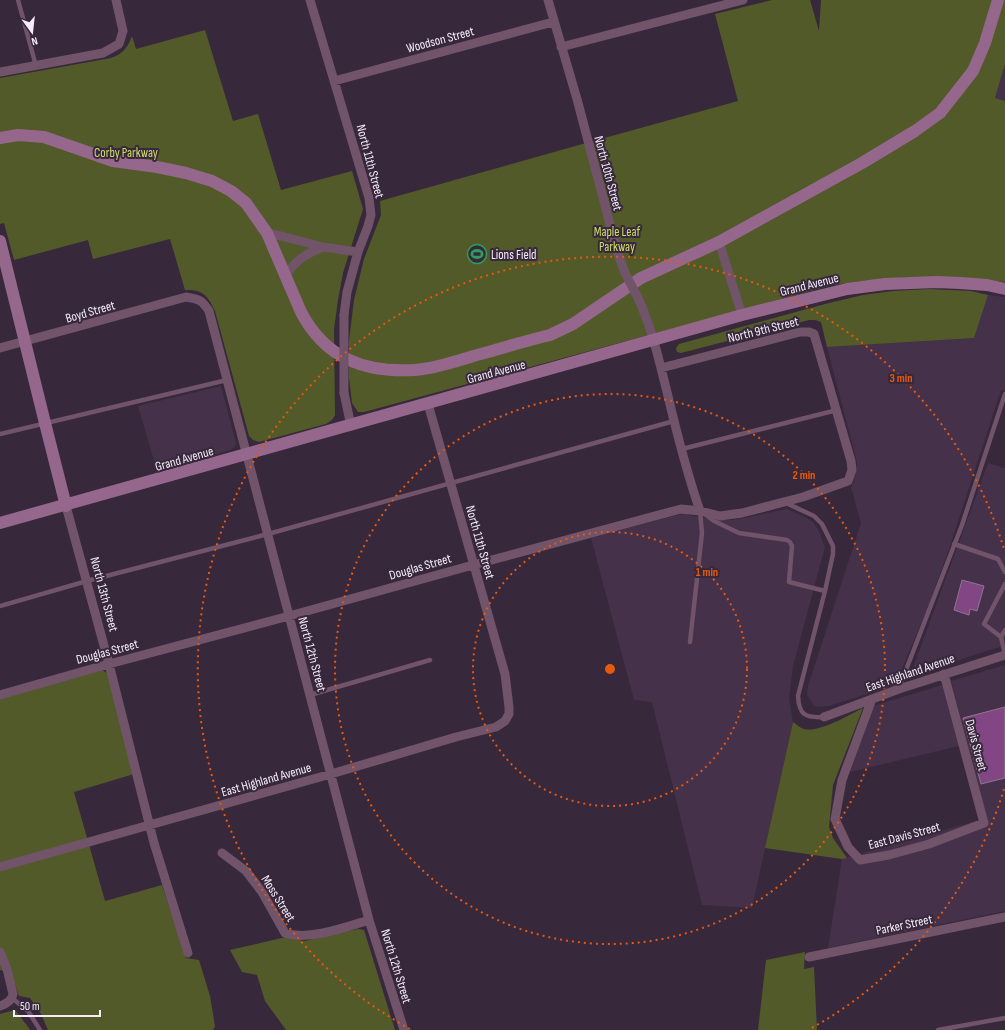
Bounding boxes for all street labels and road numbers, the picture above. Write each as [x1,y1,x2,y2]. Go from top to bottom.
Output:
street label: Woodson Street [405,23,476,57]
street label: North 11th Street [353,123,388,200]
street label: North 10th Street [590,134,626,212]
street label: Grand Avenue [778,270,840,300]
street label: Boyd Street [64,297,117,327]
street label: North 9th Street [726,313,800,346]
street label: Grand Avenue [465,356,527,387]
street label: Grand Avenue [153,443,215,475]
street label: North 11th Street [462,504,498,581]
street label: Douglas Street [387,550,453,583]
street label: North 13th Street [86,555,122,633]
street label: North 12th Street [294,615,330,693]
street label: Douglas Street [74,636,140,668]
street label: East Highland Avenue [864,650,957,696]
street label: Davis Street [961,718,991,773]
street label: East Highland Avenue [219,759,313,800]
street label: East Davis Street [867,819,942,853]
street label: Moss Street [258,872,299,925]
street label: Parker Street [875,911,934,939]
street label: North 12th Street [377,927,415,1005]

